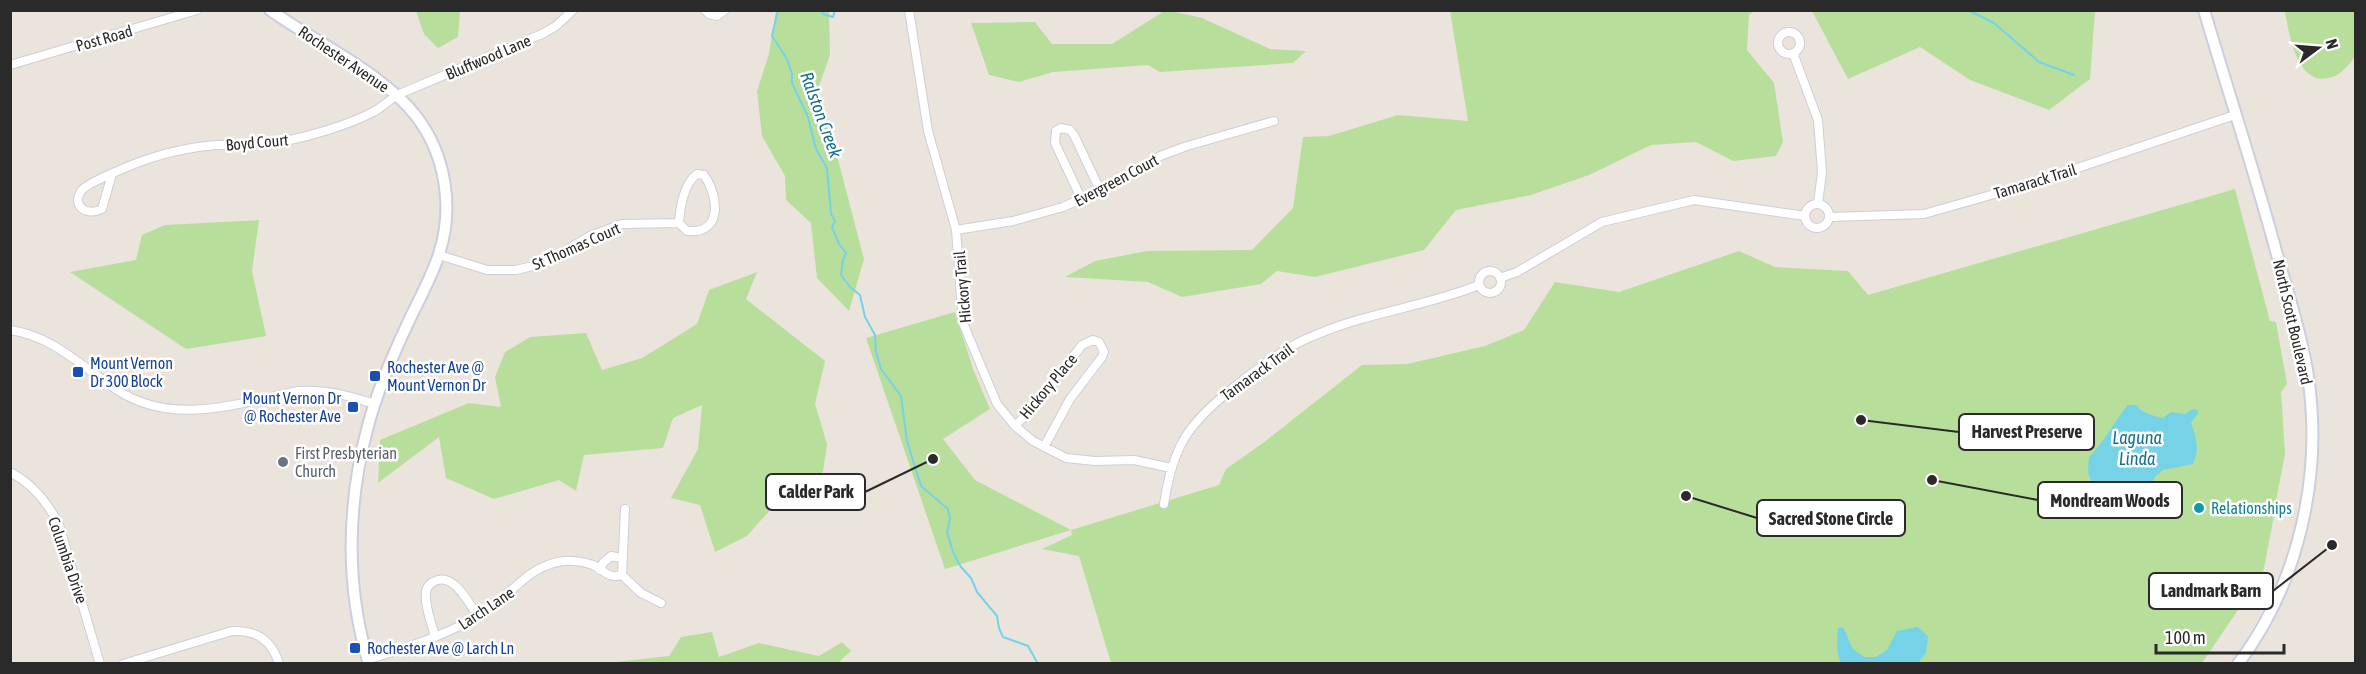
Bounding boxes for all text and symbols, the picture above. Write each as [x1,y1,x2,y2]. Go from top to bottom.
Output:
north arrow [2288,18,2348,78]
street label: Post Road [74,21,134,55]
street label: Rochester Avenue [295,22,393,96]
street label: Bluffwood Lane [443,31,533,83]
text: N [2322,37,2342,51]
water label: Ralston Creek [796,69,847,162]
street label: Boyd Court [225,130,290,155]
street label: Evergreen Court [1071,150,1162,211]
street label: Tamarack Trail [1992,160,2079,202]
street label: St Thomas Court [529,219,623,273]
street label: Hickory Trail [950,249,975,324]
street label: North Scott Boulevard [2270,258,2316,386]
street label: Tamarack Trail [1217,339,1297,404]
street label: Hickory Place [1016,350,1081,423]
place label: Mount Vernon Dr 300 Block [90,354,173,390]
place label: Rochester Ave @ Mount Vernon Dr [387,358,486,394]
marker: Mount Vernon Dr 300 Block [71,365,85,379]
marker: Rochester Ave @ Mount Vernon Dr [368,369,382,383]
place label: Mount Vernon Dr @ Rochester Ave [242,389,341,425]
marker: Mount Vernon Dr @ Rochester Ave [346,400,360,414]
callout: Harvest Preserve [1959,414,2094,450]
text: Harvest Preserve [1971,421,2083,442]
water label: Laguna Linda [2112,427,2162,469]
place label: First Presbyterian Church [295,444,397,480]
marker: First Presbyterian Church [276,455,290,469]
callout: Calder Park [766,474,865,510]
text: Calder Park [778,481,855,502]
callout: Mondream Woods [2038,482,2182,518]
text: Mondream Woods [2050,490,2170,511]
place label: Relationships [2211,499,2292,518]
callout: Sacred Stone Circle [1757,500,1905,536]
marker: Relationships [2192,501,2206,515]
text: Sacred Stone Circle [1769,508,1893,529]
street label: Columbia Drive [45,514,91,606]
callout: Landmark Barn [2149,573,2273,609]
text: Landmark Barn [2161,580,2262,601]
street label: Larch Lane [455,583,517,633]
scale bar [2156,617,2284,655]
text: 100 m [2165,627,2206,648]
place label: Rochester Ave @ Larch Ln [367,639,514,657]
marker: Rochester Ave @ Larch Ln [348,641,362,655]

